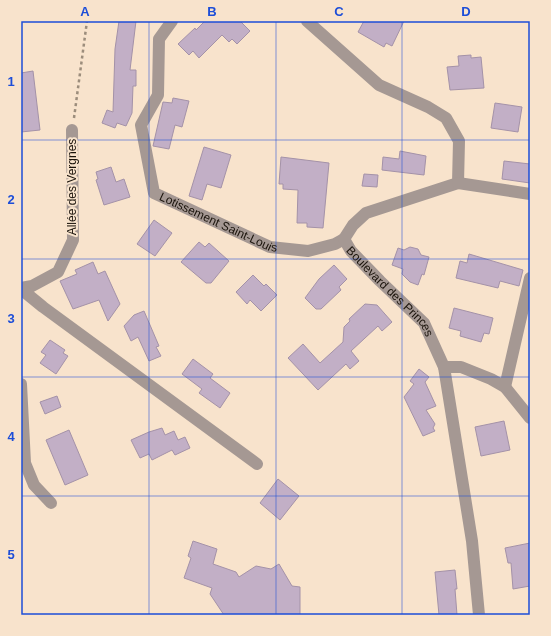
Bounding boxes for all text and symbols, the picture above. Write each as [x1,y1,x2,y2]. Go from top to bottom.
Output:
text: A [80,4,90,19]
text: B [207,4,217,19]
text: C [334,4,344,19]
text: D [461,4,471,19]
text: 1 [7,74,15,89]
street label: Allée des Vergnes [65,139,79,235]
street label: Lotissement Saint-Louis [157,190,278,255]
text: 2 [7,192,15,207]
street label: Boulevard des Princes [343,243,436,339]
text: 3 [7,311,15,326]
text: 4 [7,429,15,444]
text: 5 [7,547,15,562]

